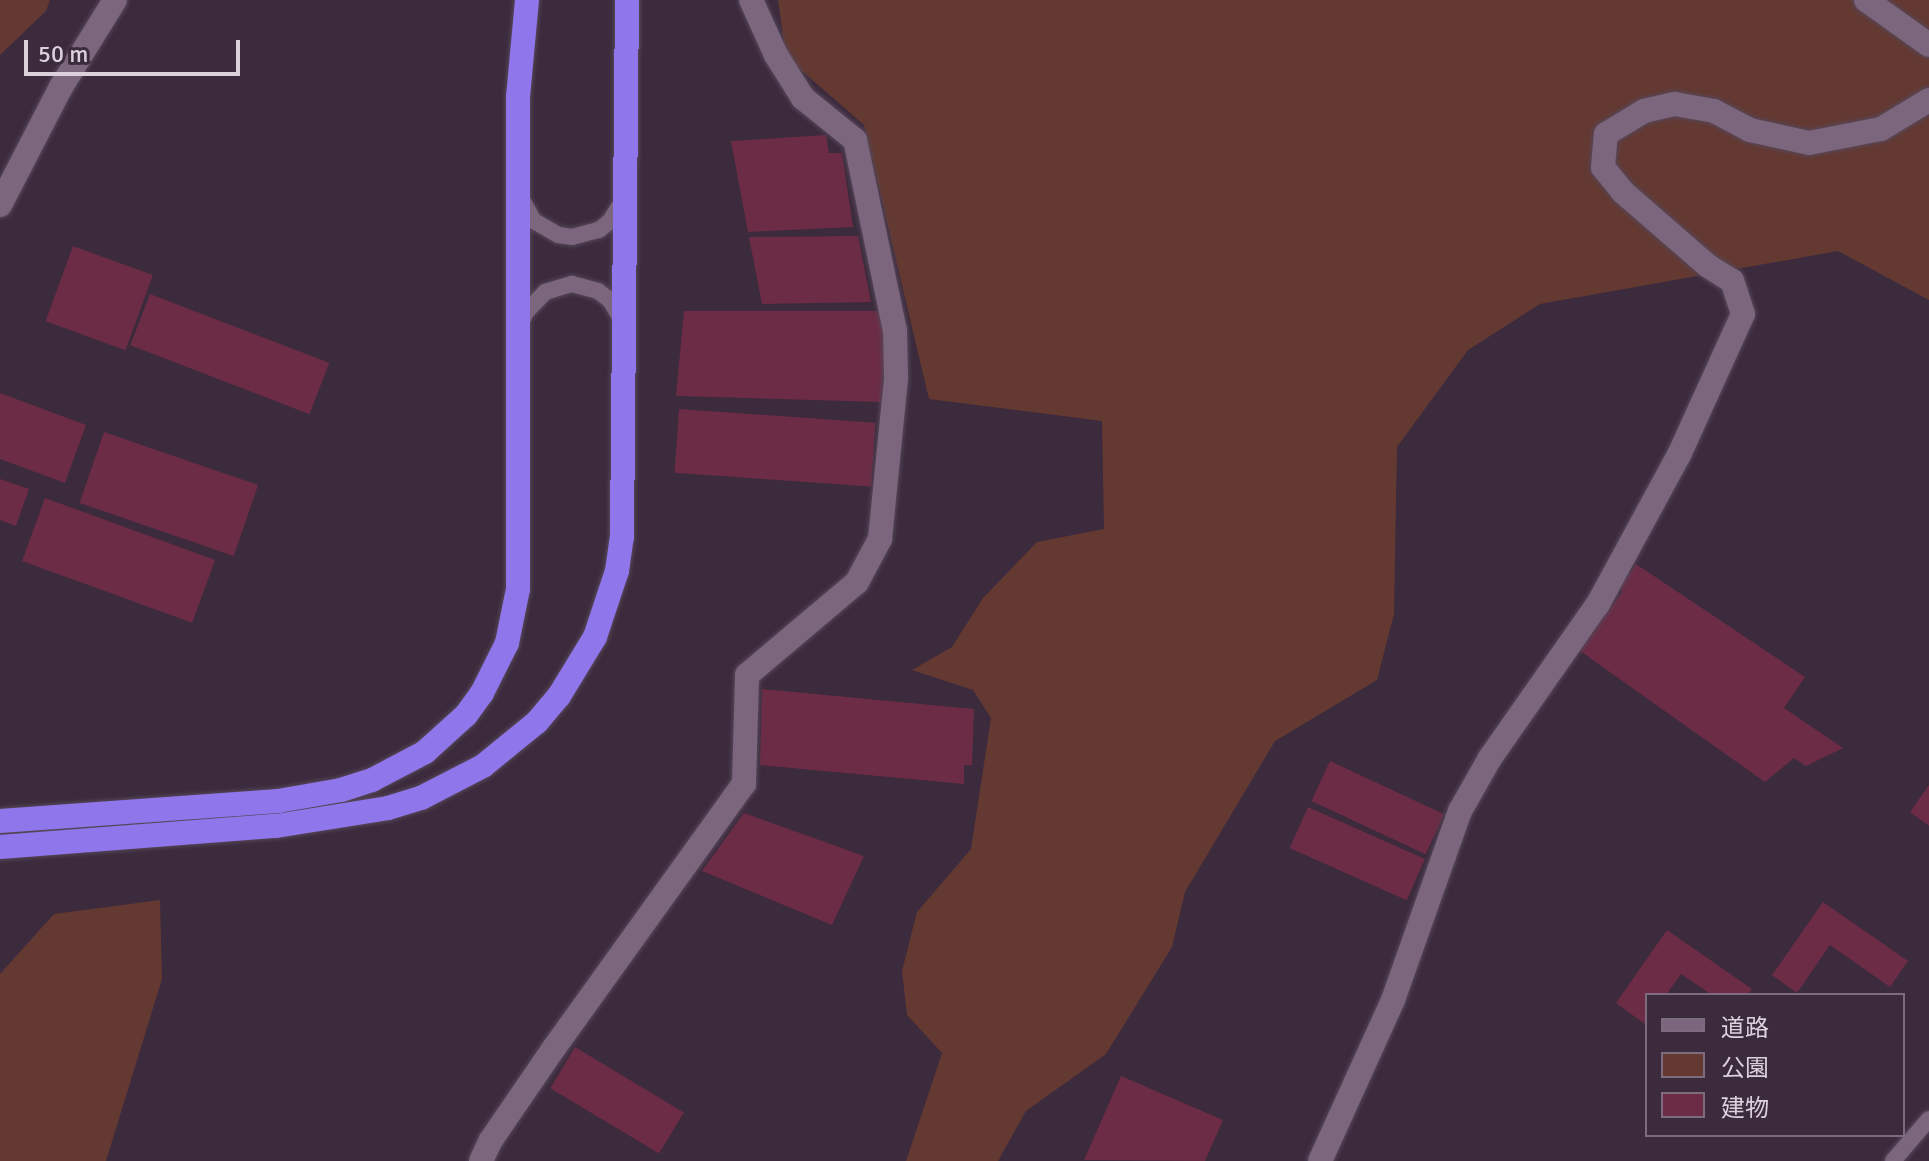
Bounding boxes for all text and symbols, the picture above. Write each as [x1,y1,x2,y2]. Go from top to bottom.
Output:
scale bar [28,24,244,74]
text: 50 m [38,39,88,69]
legend [1645,993,1905,1137]
text: 道路 [1721,1013,1769,1043]
text: 公園 [1721,1053,1769,1083]
text: 建物 [1721,1093,1769,1123]

